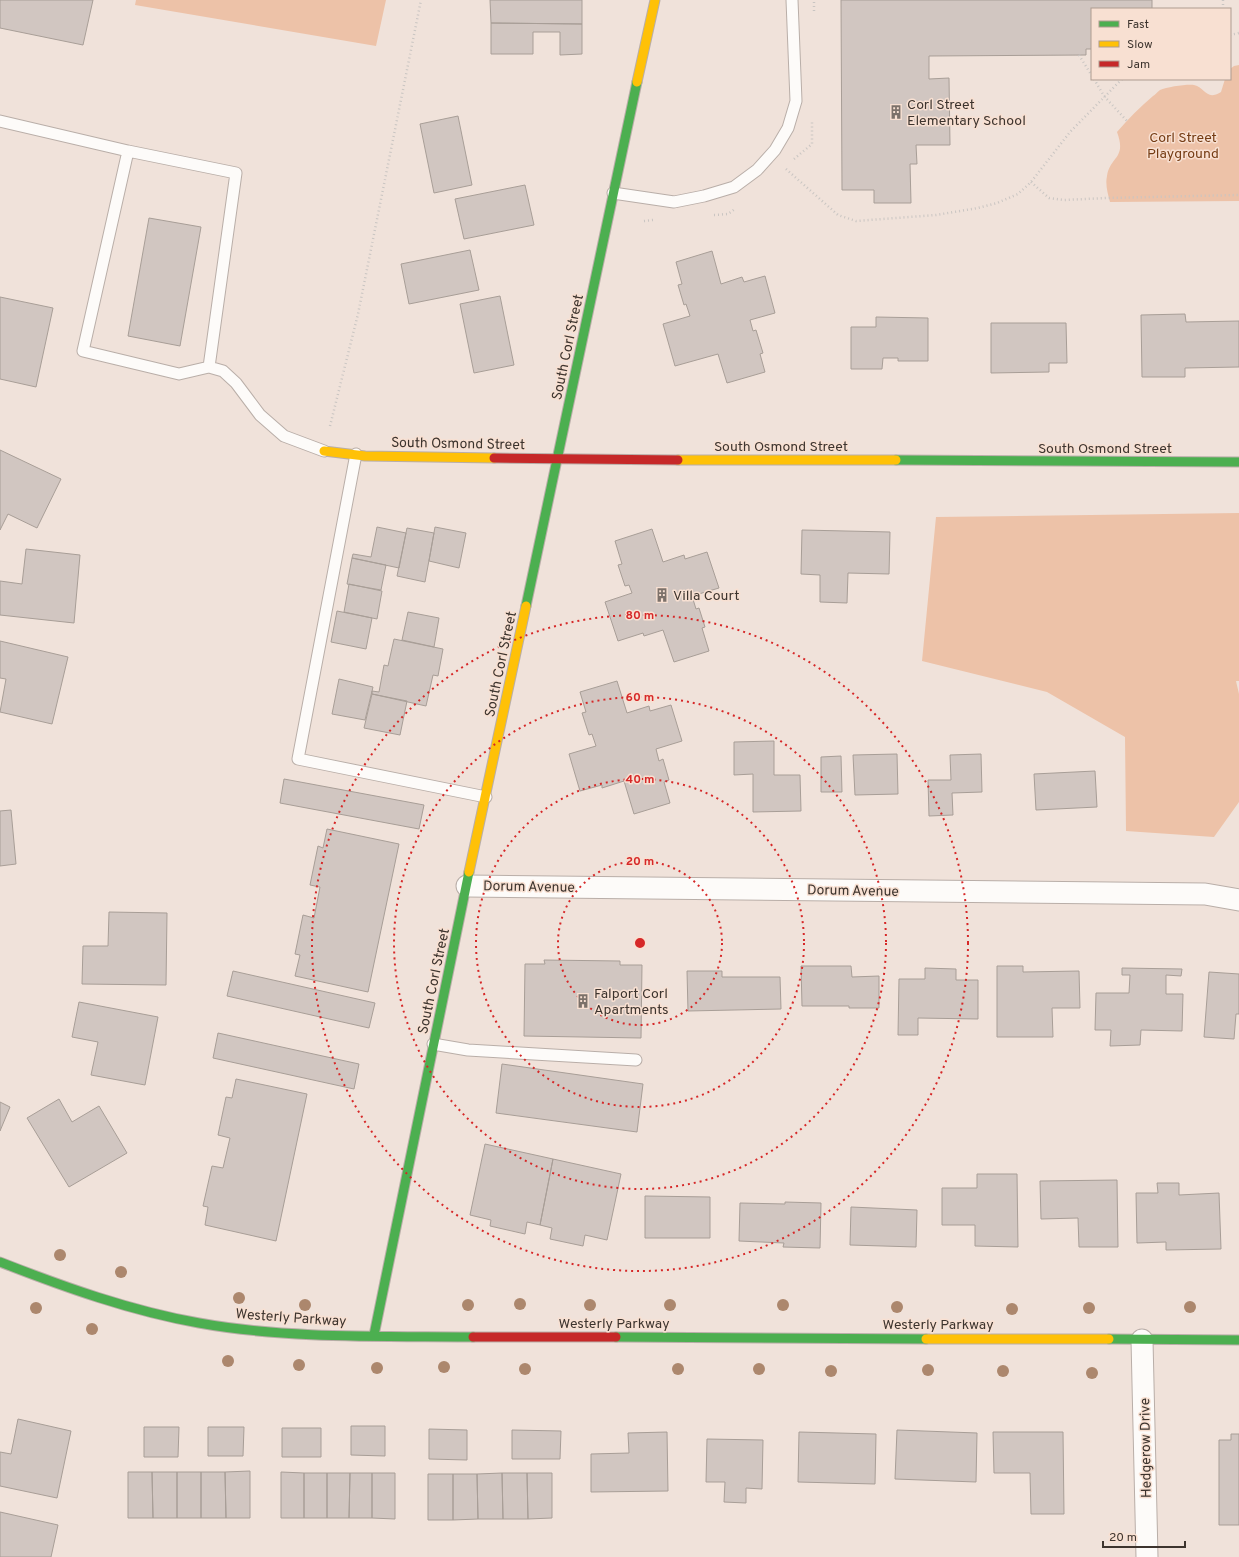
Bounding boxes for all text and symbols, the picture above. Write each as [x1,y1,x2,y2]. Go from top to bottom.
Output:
legend [1091,8,1231,80]
text: Fast [1127,17,1149,33]
text: Slow [1127,37,1153,53]
text: Jam [1127,57,1150,73]
place label: Corl Street Elementary School [907,97,1026,130]
building icon: Corl Street Elementary School [888,104,904,120]
park label: Corl Street Playground [1147,130,1219,163]
street label: South Corl Street [549,293,588,402]
street label: South Osmond Street [391,435,525,454]
street label: South Osmond Street [714,439,848,456]
street label: South Osmond Street [1038,441,1172,458]
building icon: Villa Court [654,587,670,603]
place label: Villa Court [673,588,740,605]
text: 80 m [626,608,654,624]
street label: South Corl Street [482,610,521,719]
text: 60 m [626,690,654,706]
text: 40 m [625,772,655,788]
text: 20 m [626,854,654,870]
street label: Dorum Avenue [483,878,575,897]
street label: Dorum Avenue [807,882,899,901]
street label: South Corl Street [415,927,454,1036]
centre of rings [633,936,647,950]
place label: Falport Corl Apartments [594,986,669,1019]
building icon: Falport Corl Apartments [575,993,591,1009]
street label: Westerly Parkway [235,1306,347,1331]
street label: Westerly Parkway [558,1316,670,1333]
street label: Westerly Parkway [882,1317,994,1334]
street label: Hedgerow Drive [1137,1398,1156,1498]
scale bar [1103,1523,1185,1549]
text: 20 m [1109,1530,1137,1546]

